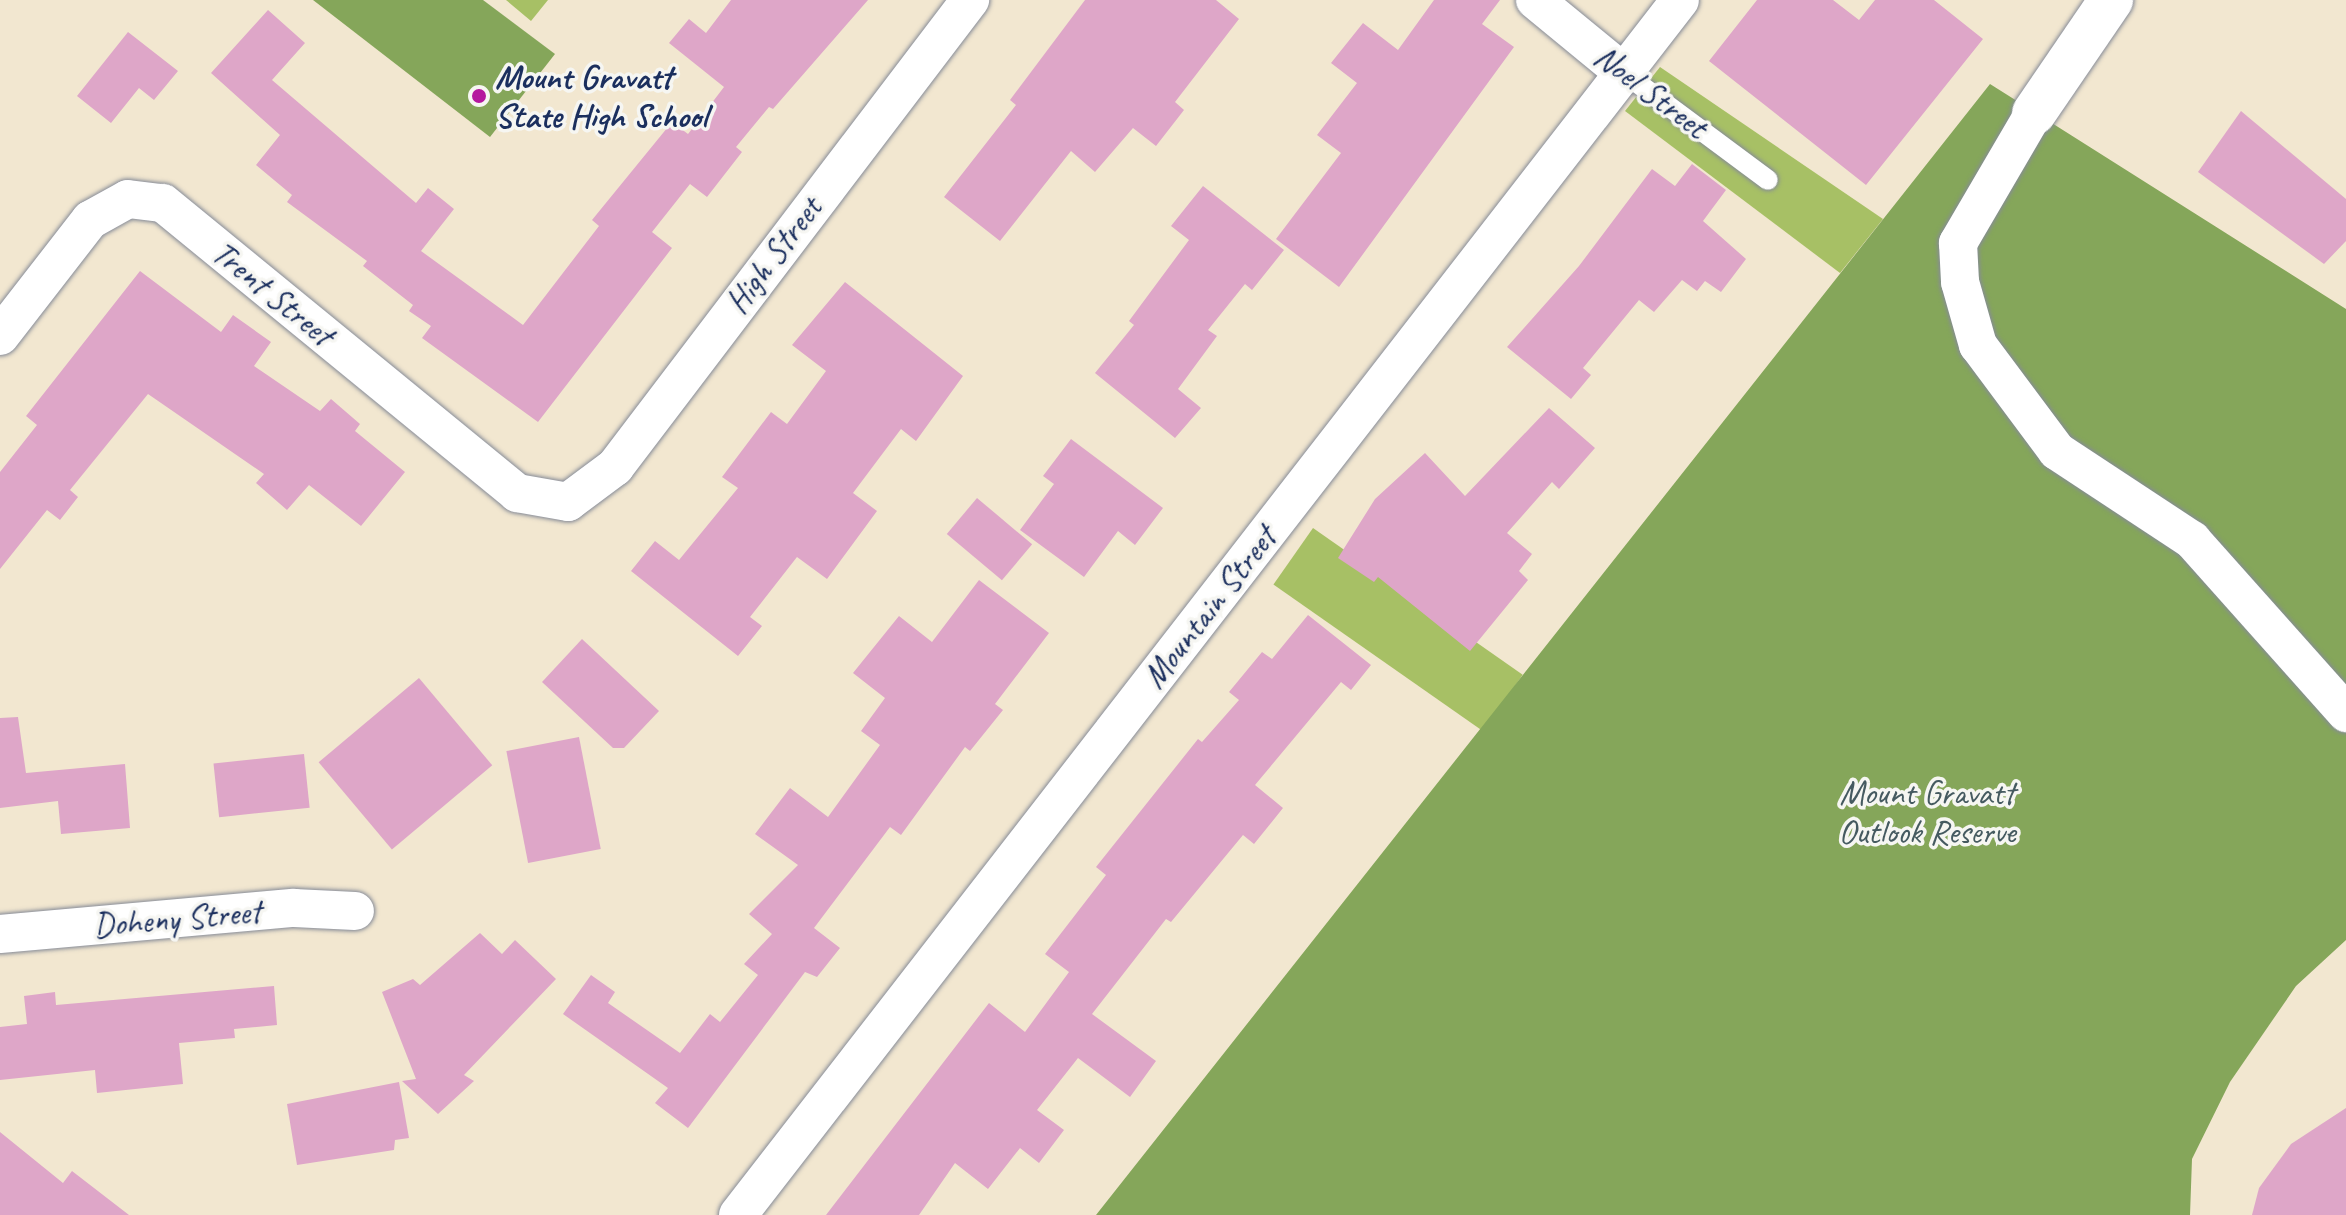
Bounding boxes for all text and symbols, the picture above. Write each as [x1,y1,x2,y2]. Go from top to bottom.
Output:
street label: Noel Street [1586,35,1716,147]
place label: Mount Gravatt State High School [495,56,708,136]
marker: Mount Gravatt State High School [470,87,488,105]
street label: High Street [716,189,830,321]
street label: Trent Street [204,232,342,354]
street label: Mountain Street [1133,518,1285,696]
park label: Mount Gravatt Outlook Reserve [1838,772,2016,852]
street label: Doheny Street [92,890,262,946]

